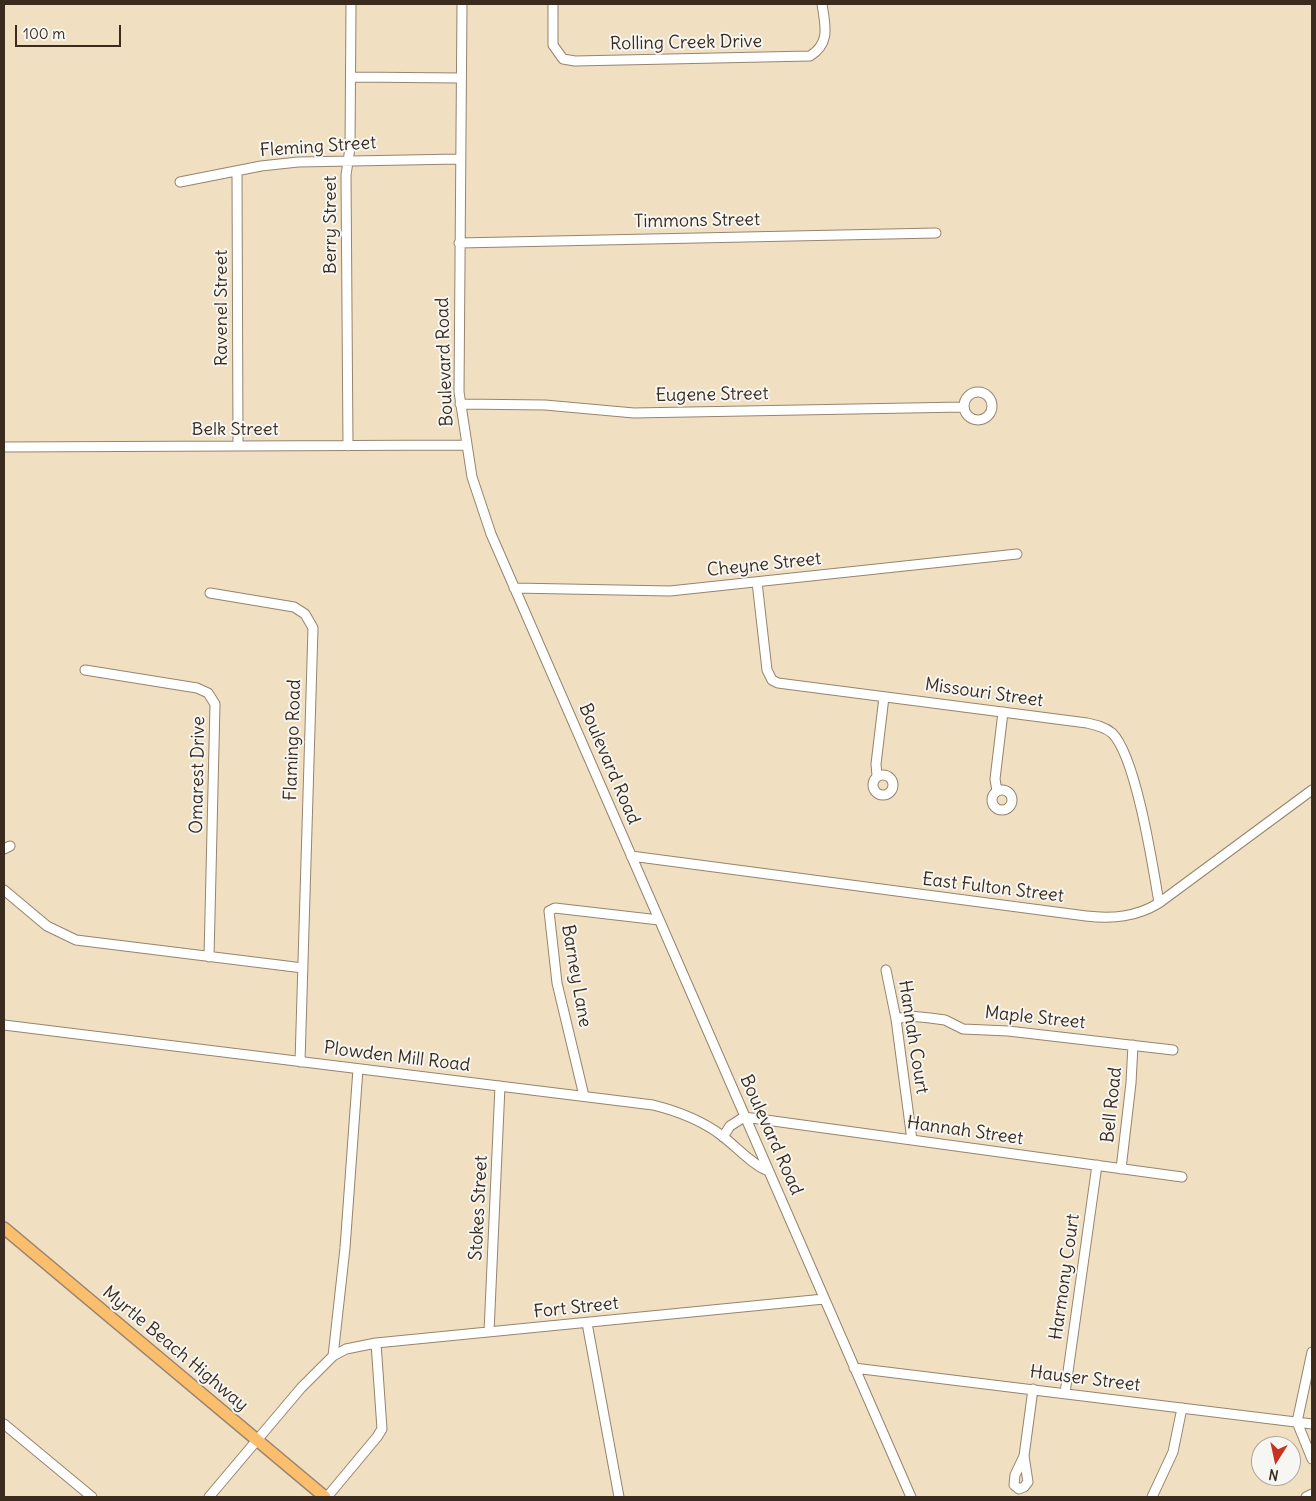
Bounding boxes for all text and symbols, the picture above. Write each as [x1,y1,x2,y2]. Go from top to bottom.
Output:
scale bar [18,15,124,47]
text: 100 m [23,24,65,43]
street label: Rolling Creek Drive [610,31,762,55]
street label: Fleming Street [259,132,377,162]
street label: Berry Street [320,176,342,274]
street label: Timmons Street [634,209,760,233]
street label: Ravenel Street [211,250,233,366]
street label: Boulevard Road [432,297,458,427]
street label: Eugene Street [655,383,769,407]
street label: Belk Street [191,419,279,441]
street label: Cheyne Street [706,548,822,582]
street label: Missouri Street [923,674,1045,712]
street label: Flamingo Road [280,679,306,801]
street label: Boulevard Road [574,700,644,828]
street label: Omarest Drive [186,716,210,834]
street label: East Fulton Street [921,869,1065,907]
street label: Barney Lane [556,923,596,1029]
street label: Hannah Court [893,979,933,1095]
street label: Maple Street [984,1002,1086,1034]
street label: Plowden Mill Road [323,1037,471,1077]
street label: Bell Road [1097,1066,1127,1144]
street label: Boulevard Road [735,1072,807,1198]
street label: Hannah Street [906,1112,1024,1150]
street label: Stokes Street [465,1155,493,1261]
street label: Harmony Court [1045,1213,1085,1341]
street label: Myrtle Beach Highway [98,1282,252,1416]
street label: Fort Street [532,1293,620,1323]
street label: Hauser Street [1029,1362,1141,1396]
north arrow [1251,1436,1301,1486]
text: N [1267,1465,1280,1484]

